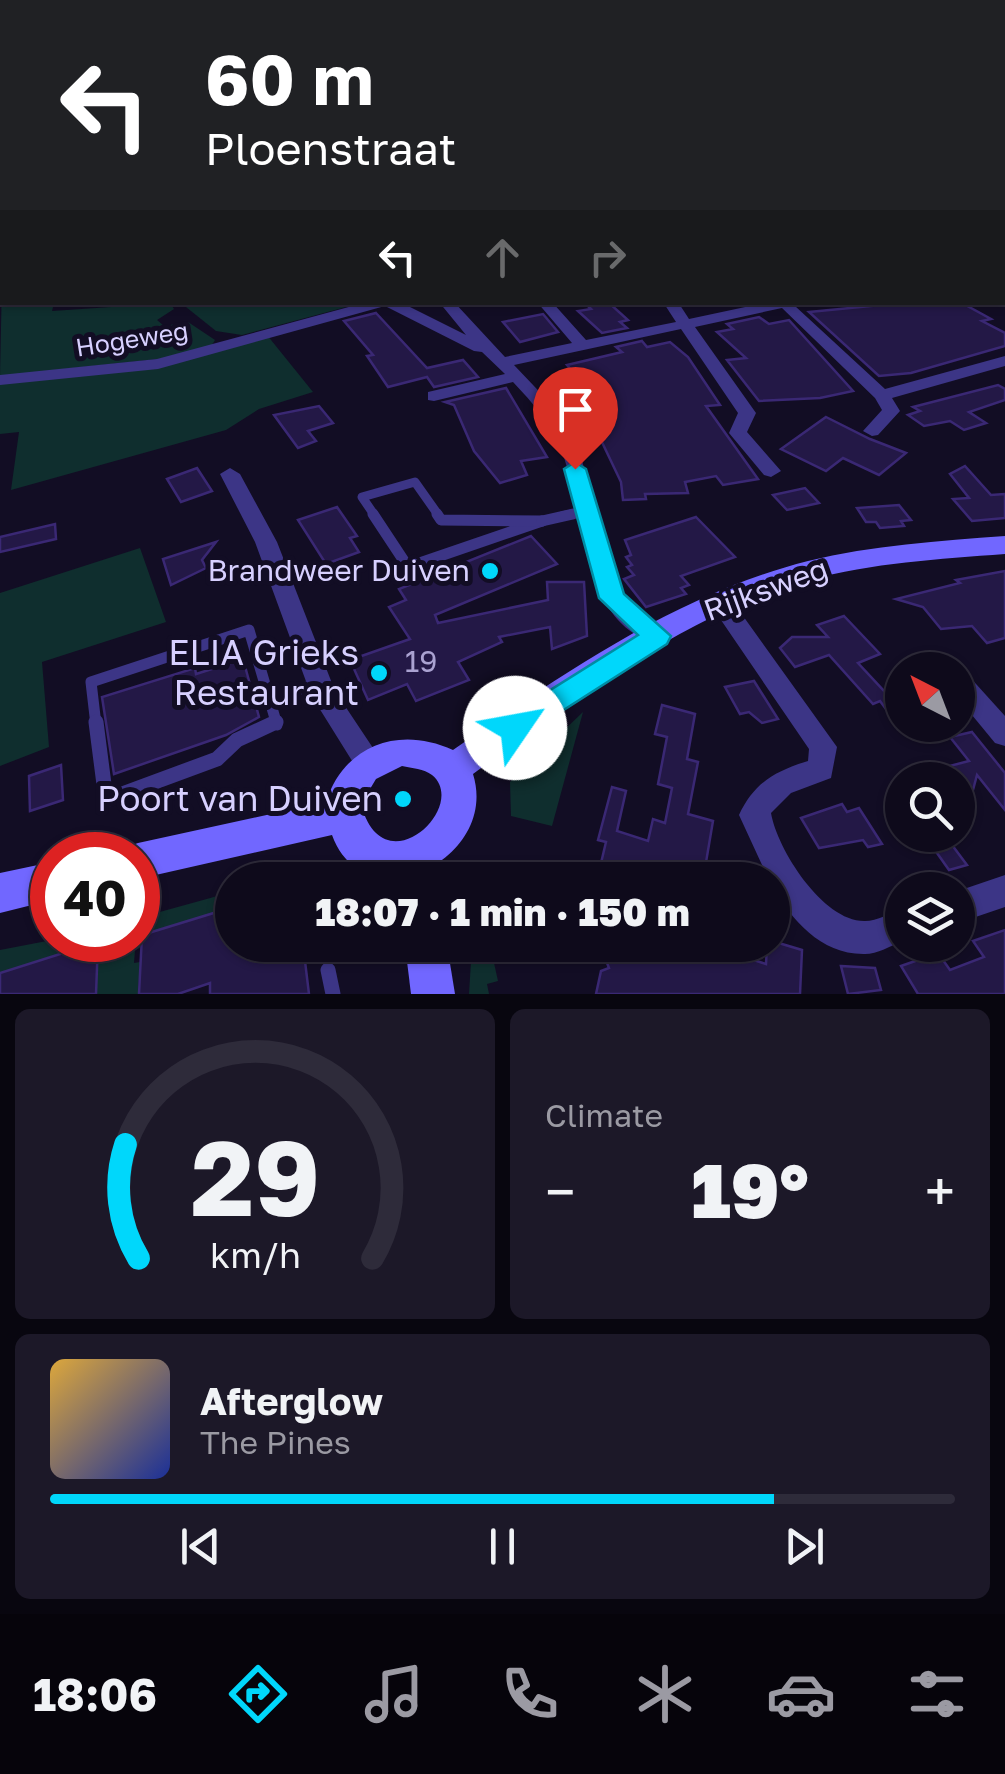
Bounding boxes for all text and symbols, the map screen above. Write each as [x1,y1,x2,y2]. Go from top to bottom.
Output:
text: 60 m [205,36,374,120]
icon: left [40,40,170,170]
text: Ploenstraat [205,121,457,175]
icon: left [370,230,425,285]
icon: ahead [475,230,530,285]
icon: right [580,230,635,285]
street label: Hogeweg [73,314,190,363]
pin [533,367,618,470]
icon: arrive [548,382,603,437]
street label: Rijksweg [699,550,833,628]
place label: Brandweer Duiven [207,552,470,588]
marker: Brandweer Duiven [479,560,501,582]
place label: ELIA Grieks Restaurant [168,631,359,713]
house number: 19 [405,643,437,679]
north arrow [885,652,975,742]
map controls [885,652,975,962]
marker: ELIA Grieks Restaurant [368,662,390,684]
position arrow [463,676,567,780]
button: search [885,762,975,852]
place label: Poort van Duiven [97,777,383,819]
marker: Poort van Duiven [392,788,414,810]
speed limit sign: 40 [30,832,160,962]
button: layers [885,872,975,962]
text: 18:07 · 1 min · 150 m [315,889,690,934]
text: Climate [545,1096,663,1134]
text: 29 [190,1114,320,1239]
text: 19° [691,1144,809,1235]
text: − [545,1158,575,1224]
text: + [925,1158,955,1224]
text: km/h [210,1233,300,1276]
text: Afterglow [200,1378,383,1423]
text: The Pines [200,1423,351,1461]
icon: previous [173,1519,228,1574]
icon: pause [475,1519,530,1574]
icon: next [777,1519,832,1574]
icon: directions [223,1659,293,1729]
icon: music [359,1659,429,1729]
icon: phone [495,1659,565,1729]
icon: climate [630,1659,700,1729]
icon: car [766,1659,836,1729]
icon: filters [902,1659,972,1729]
text: 18:06 [33,1667,157,1721]

